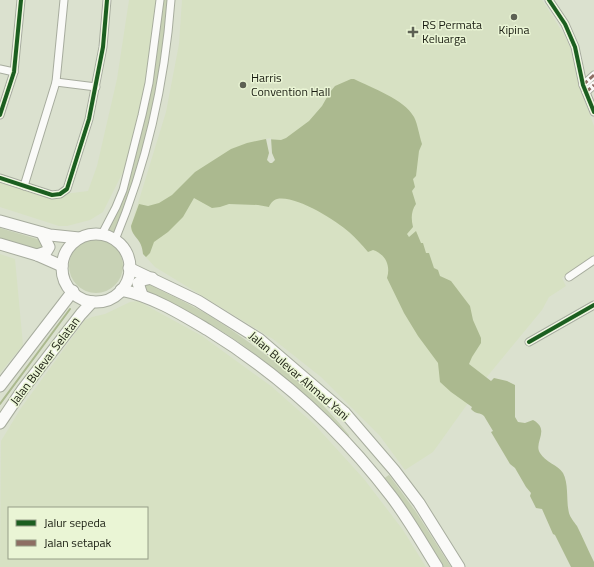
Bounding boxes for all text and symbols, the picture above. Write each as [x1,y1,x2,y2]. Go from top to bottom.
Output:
marker: Kipina [509,12,519,22]
place label: RS Permata Keluarga [422,15,482,48]
place label: Kipina [499,20,529,39]
marker: RS Permata Keluarga [407,26,419,38]
place label: Harris Convention Hall [251,68,330,101]
marker: Harris Convention Hall [238,80,248,90]
street label: Jalan Bulevar Selatan [5,313,84,409]
street label: Jalan Bulevar Ahmad Yani [245,327,354,425]
legend [8,507,148,559]
text: Jalur sepeda [44,513,106,532]
text: Jalan setapak [44,533,112,552]

